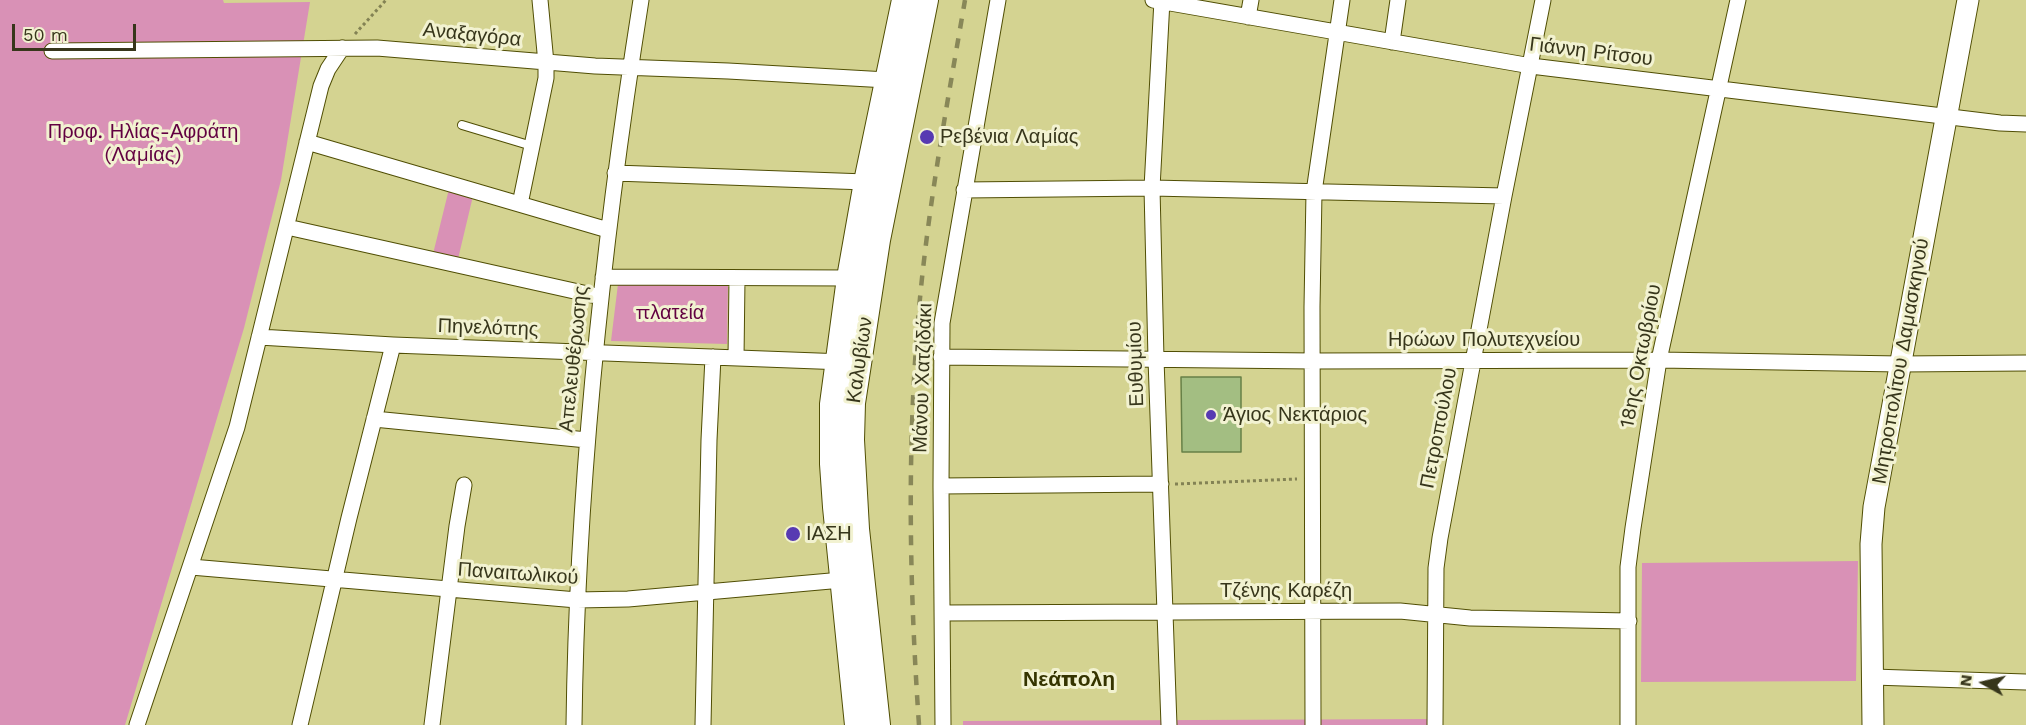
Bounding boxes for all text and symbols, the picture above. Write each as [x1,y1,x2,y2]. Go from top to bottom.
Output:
scale bar [15,12,140,50]
street label: Αναξαγόρα [422,18,522,52]
text: 50 m [23,24,68,45]
street label: Γιάννη Ρίτσου [1528,33,1654,71]
park label: Προφ. Ηλίας-Αφράτη (Λαμίας) [48,120,238,167]
place label: Ρεβένια Λαμίας [940,125,1079,149]
marker: Ρεβένια Λαμίας [918,128,936,146]
street label: Μητροπολίτου Δαμασκηνού [1868,236,1934,486]
street label: 18ης Οκτωβρίου [1615,282,1667,430]
street label: Απελευθέρωσης [554,285,594,433]
park label: πλατεία [636,301,704,325]
street label: Μάνου Χατζιδάκι [908,303,938,453]
street label: Πηνελόπης [437,314,539,342]
street label: Καλυβίων [842,315,878,405]
street label: Ευθυμίου [1123,321,1149,407]
street label: Ηρώων Πολυτεχνείου [1388,328,1580,352]
street label: Πετροπούλου [1416,366,1462,490]
place label: Άγιος Νεκτάριος [1223,403,1367,427]
marker: Άγιος Νεκτάριος [1204,408,1218,422]
place label: ΙΑΣΗ [806,522,852,546]
marker: ΙΑΣΗ [784,525,802,543]
street label: Παναιτωλικού [457,558,579,590]
street label: Τζένης Καρέζη [1220,579,1352,603]
north arrow [1954,653,2014,713]
district label: Νεάπολη [1023,667,1115,693]
text: N [1955,673,1976,688]

